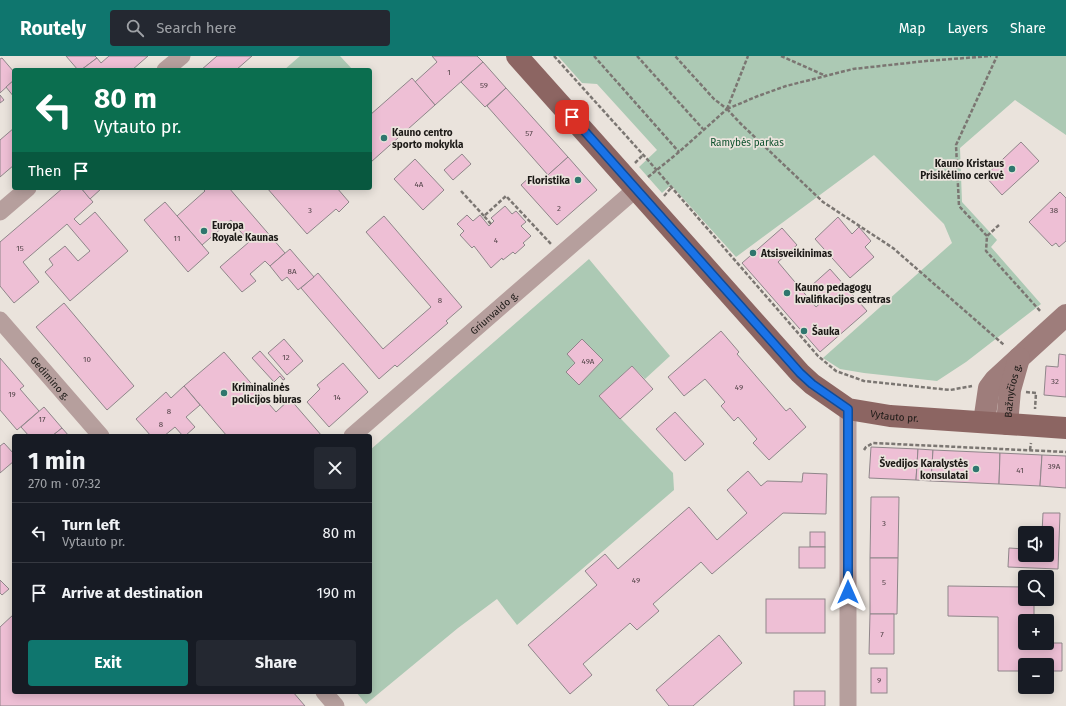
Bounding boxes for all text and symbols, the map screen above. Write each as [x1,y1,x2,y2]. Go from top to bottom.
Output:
search box [110,10,390,46]
text: Routely [20,17,86,40]
icon: search [124,17,146,39]
text: Search here [156,19,236,37]
text: Map [899,20,925,37]
text: Layers [947,20,988,37]
text: Share [1010,20,1046,37]
house number: 1 [447,68,451,77]
house number: 59 [480,81,488,90]
text: 80 m [94,82,157,115]
icon: left [28,84,80,136]
pin [555,100,589,134]
icon: arrive [561,106,583,128]
text: Vytauto pr. [94,116,181,138]
place label: Kauno centro sporto mokykla [392,127,464,151]
house number: 57 [525,129,533,138]
marker: Kauno centro sporto mokykla [379,133,389,143]
park label: Ramybės parkas [710,137,784,149]
place label: Kauno Kristaus Prisikėlimo cerkvė [920,158,1004,182]
icon: arrive [70,160,92,182]
text: Then [28,162,62,180]
marker: Kauno Kristaus Prisikėlimo cerkvė [1007,164,1017,174]
place label: Floristika [527,175,571,187]
marker: Floristika [573,175,583,185]
house number: 4A [415,180,424,189]
house number: 2 [557,204,561,213]
house number: 3 [308,206,312,215]
house number: 38 [1050,206,1059,215]
place label: Europa Royale Kaunas [212,220,279,244]
marker: Europa Royale Kaunas [199,226,209,236]
house number: 11 [174,234,180,243]
house number: 4 [494,236,499,245]
house number: 15 [16,244,24,253]
marker: Atsisveikinimas [748,248,758,258]
place label: Atsisveikinimas [760,248,832,260]
house number: 8A [288,267,297,276]
place label: Kauno pedagogų kvalifikacijos centras [795,282,891,306]
marker: Kauno pedagogų kvalifikacijos centras [782,288,792,298]
street label: Griunvaldo g. [468,289,521,338]
house number: 8 [438,296,443,305]
place label: Šauka [812,324,840,338]
marker: Šauka [799,326,809,336]
house number: 12 [282,353,290,362]
street label: Gedimino g. [28,354,72,403]
house number: 10 [83,355,91,364]
house number: 49A [582,357,595,366]
street label: Bažnyčios g. [1003,362,1024,418]
house number: 32 [1051,377,1059,386]
place label: Kriminalinės policijos biuras [232,382,302,406]
house number: 49 [735,383,743,392]
marker: Kriminalinės policijos biuras [219,388,229,398]
house number: 19 [8,390,16,399]
house number: 14 [333,393,342,402]
house number: 8 [167,407,172,416]
street label: Vytauto pr. [869,408,919,425]
house number: 17 [38,415,46,424]
house number: 8 [159,420,164,429]
text: 1 min [28,447,86,475]
button: close [314,447,356,489]
place label: Švedijos Karalystės konsulatai [880,456,968,482]
house number: 39A [1048,462,1061,471]
marker: Švedijos Karalystės konsulatai [971,464,981,474]
house number: 41 [1016,466,1024,475]
text: 270 m · 07:32 [28,476,101,491]
text: Turn left [62,516,120,534]
house number: 3 [882,519,886,528]
icon: left [28,522,50,544]
text: 80 m [323,524,356,542]
map controls [1018,526,1054,694]
button: sound [1018,526,1054,562]
text: Vytauto pr. [62,534,125,549]
button: search [1018,570,1054,606]
position arrow [827,571,869,613]
house number: 49 [632,576,640,585]
house number: 5 [882,578,886,587]
icon: arrive [28,582,50,604]
text: Arrive at destination [62,584,203,602]
text: 190 m [316,584,356,602]
button: + [1018,614,1054,650]
house number: 7 [880,630,884,639]
button: Exit [28,640,188,686]
button: Share [196,640,356,686]
button: − [1018,658,1054,694]
house number: 9 [877,676,881,685]

